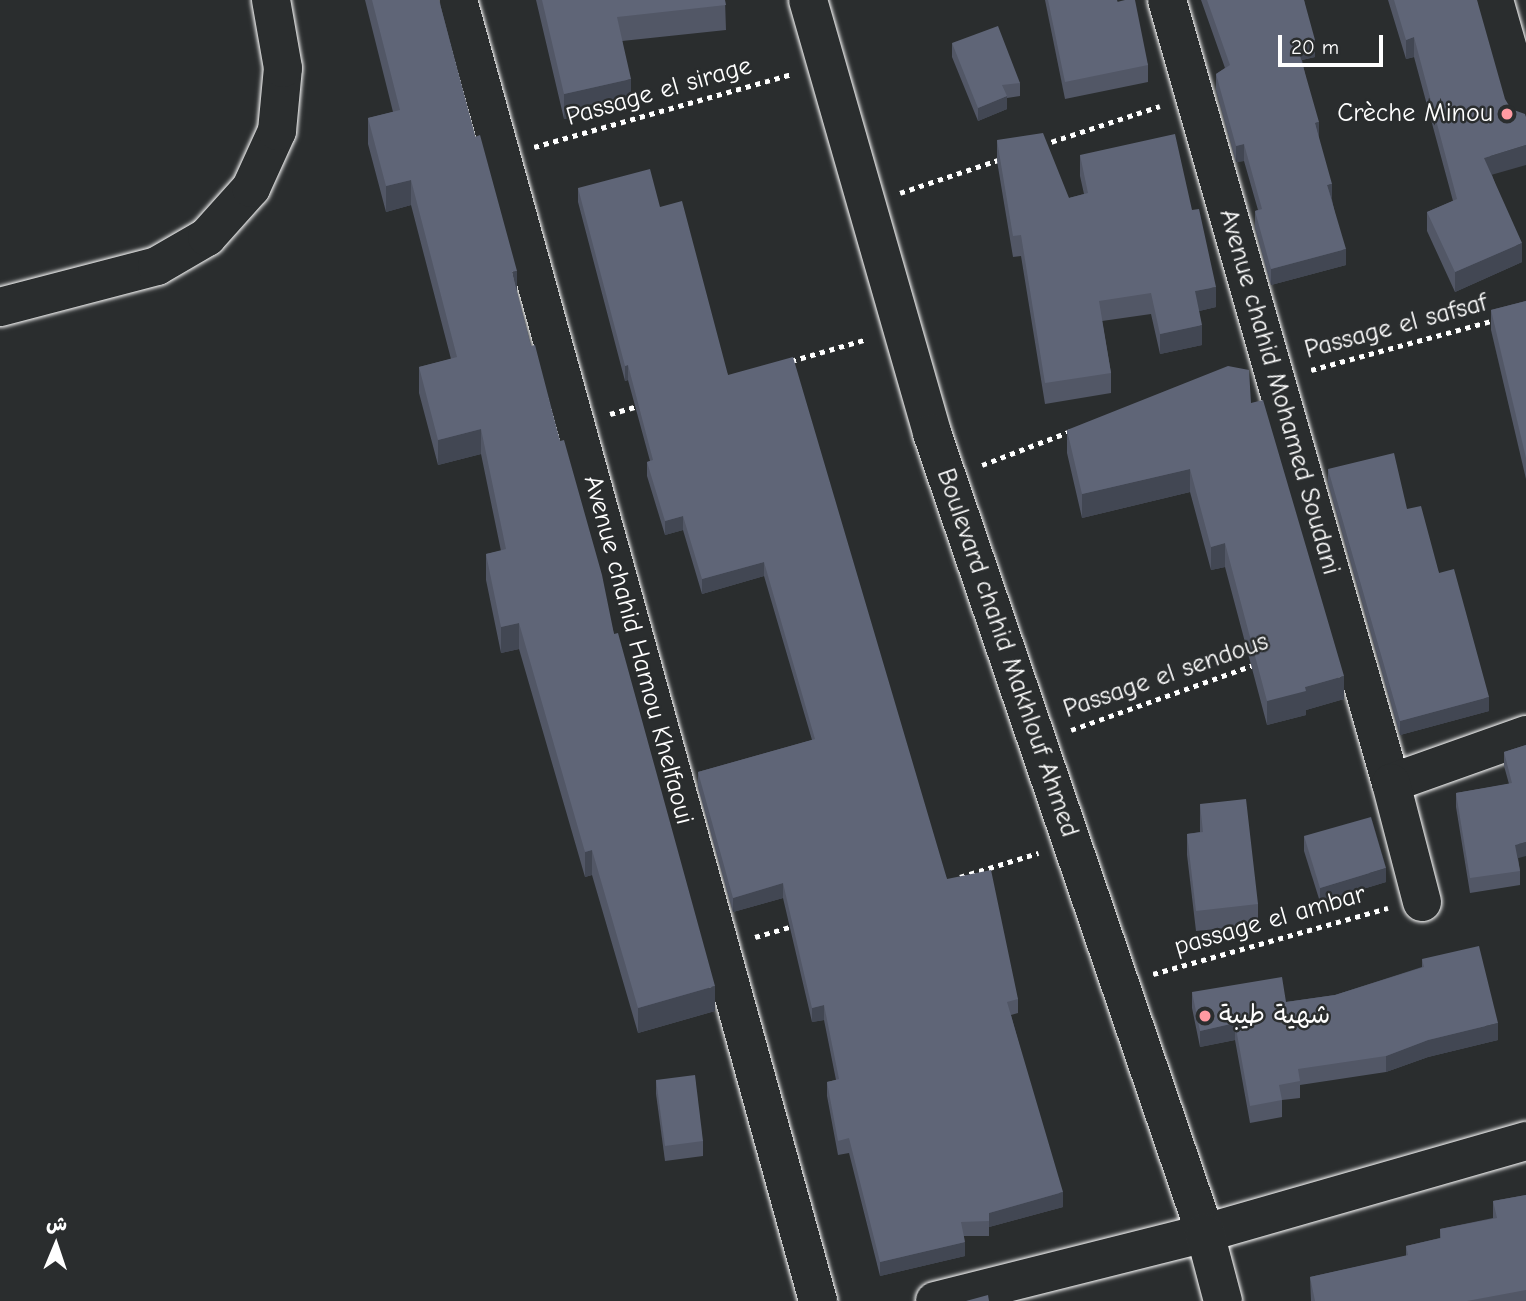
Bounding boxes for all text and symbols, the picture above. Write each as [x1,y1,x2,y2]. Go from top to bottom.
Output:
scale bar [1281,21,1386,65]
text: 20 m [1291,35,1339,59]
street label: Passage el sirage [563,51,755,133]
place label: Crèche Minou [1337,98,1493,130]
marker: Crèche Minou [1499,106,1515,122]
street label: Avenue chahid Mohamed Soudani [1212,206,1346,578]
street label: Passage el safsaf [1301,288,1491,366]
street label: Boulevard chahid Makhlouf Ahmed [929,465,1085,841]
street label: Avenue chahid Hamou Khelfaoui [576,472,700,828]
street label: Passage el sendous [1060,626,1272,726]
street label: passage el ambar [1171,879,1369,963]
place label: شهية طيبة [1219,1000,1330,1032]
marker: شهية طيبة [1197,1008,1213,1024]
north arrow [21,1210,91,1280]
text: ش [46,1213,68,1235]

